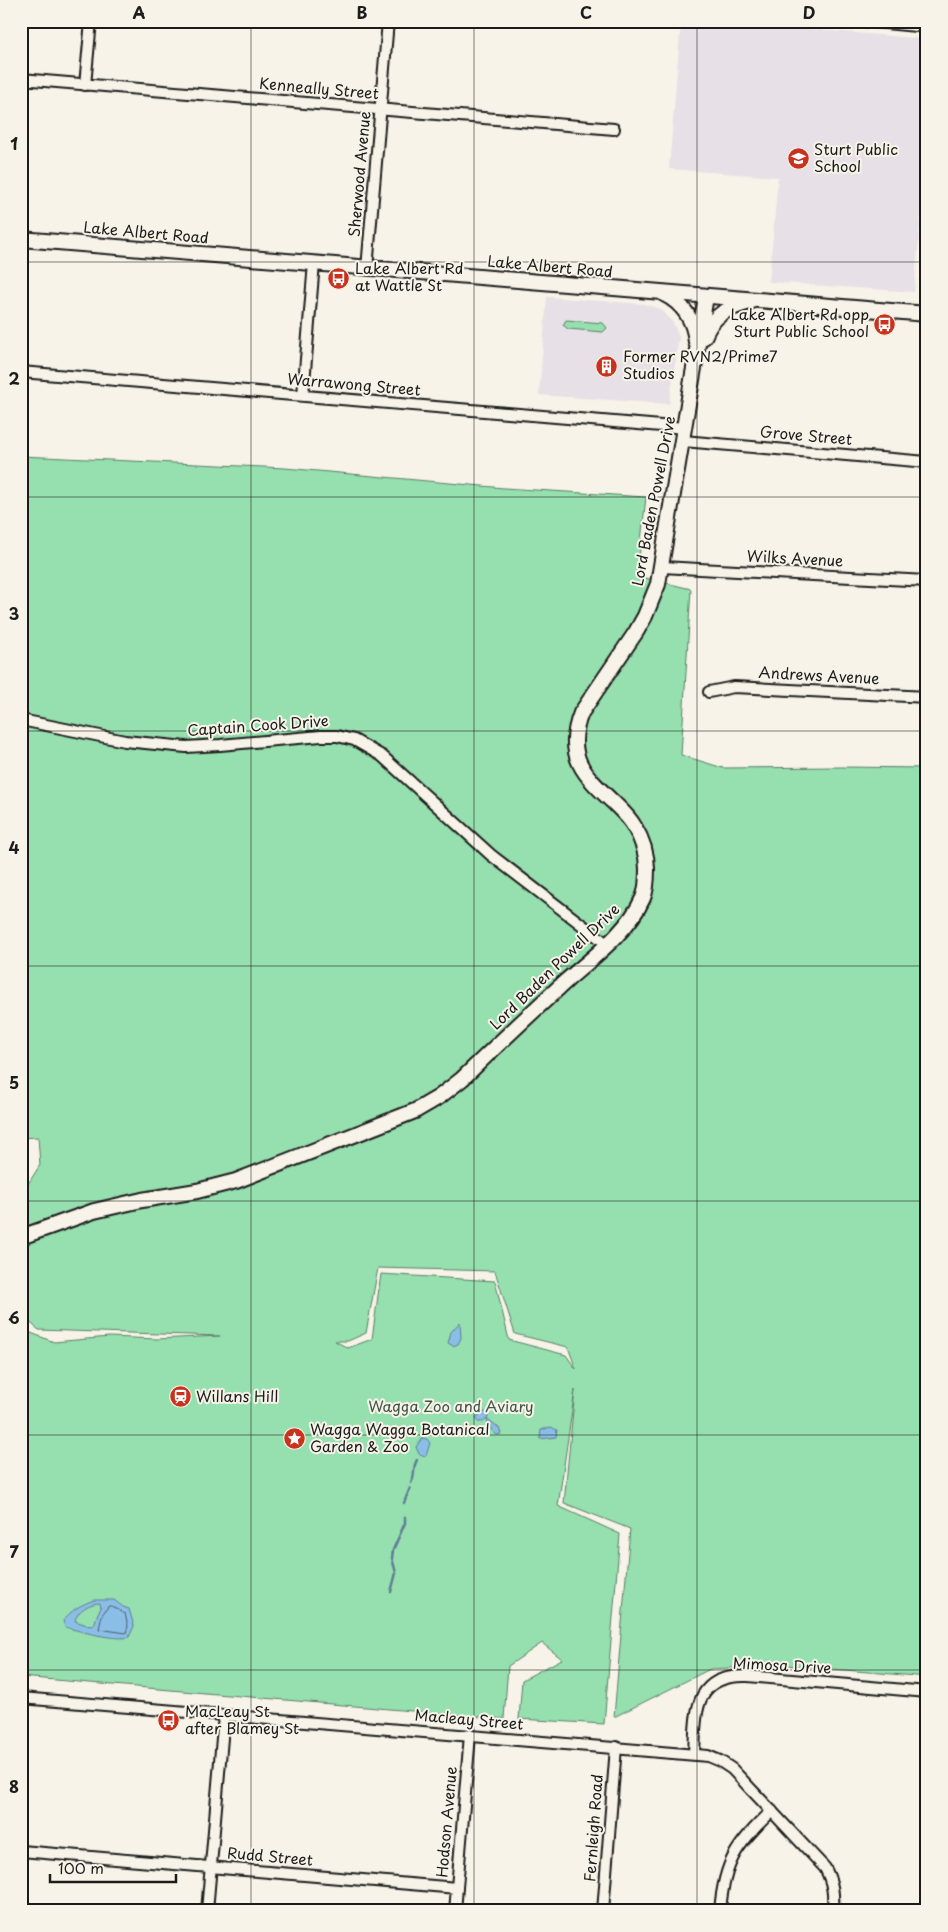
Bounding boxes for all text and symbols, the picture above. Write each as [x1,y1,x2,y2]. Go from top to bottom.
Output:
text: A [133,0,146,24]
text: B [357,0,368,24]
text: C [580,0,592,24]
text: D [803,0,815,24]
street label: Kenneally Street [258,71,380,104]
street label: Sherwood Avenue [342,110,375,238]
text: 1 [10,131,18,155]
place label: Sturt Public School [814,137,898,177]
school or university icon: Sturt Public School [786,147,810,171]
street label: Lake Albert Road [82,215,210,248]
street label: Lake Albert Road [486,249,614,282]
place label: Lake Albert Rd at Wattle St [355,256,464,296]
bus stop icon: Lake Albert Rd at Wattle St [327,266,351,290]
place label: Lake Albert Rd opp Sturt Public School [731,302,869,342]
bus stop icon: Lake Albert Rd opp Sturt Public School [873,312,897,336]
place label: Former RVN2/Prime7 Studios [623,344,778,384]
building icon: Former RVN2/Prime7 Studios [595,354,619,378]
text: 2 [8,366,20,390]
street label: Warrawong Street [287,366,422,401]
street label: Lord Baden Powell Drive [625,414,680,588]
street label: Grove Street [759,419,853,450]
street label: Wilks Avenue [746,543,844,572]
text: 3 [9,601,19,625]
street label: Andrews Avenue [758,660,880,689]
street label: Captain Cook Drive [186,708,329,741]
text: 4 [9,835,20,859]
street label: Lord Baden Powell Drive [484,898,624,1034]
text: 5 [9,1070,19,1094]
text: 6 [8,1305,20,1329]
place label: Willans Hill [196,1384,278,1407]
station icon: Willans Hill [168,1385,192,1409]
park label: Wagga Zoo and Aviary [368,1394,534,1417]
place label: Wagga Wagga Botanical Garden & Zoo [310,1417,490,1457]
place icon: Wagga Wagga Botanical Garden & Zoo [282,1427,306,1451]
text: 7 [9,1539,19,1563]
street label: Mimosa Drive [732,1650,832,1679]
place label: MacLeay St after Blamey St [185,1699,299,1739]
street label: Macleay Street [414,1702,525,1735]
bus stop icon: MacLeay St after Blamey St [157,1709,181,1733]
street label: Hodson Avenue [429,1765,462,1878]
street label: Fernleigh Road [577,1773,608,1883]
text: 8 [9,1774,19,1798]
street label: Rudd Street [226,1840,314,1871]
scale bar [50,1852,176,1884]
text: 100 m [58,1856,104,1879]

